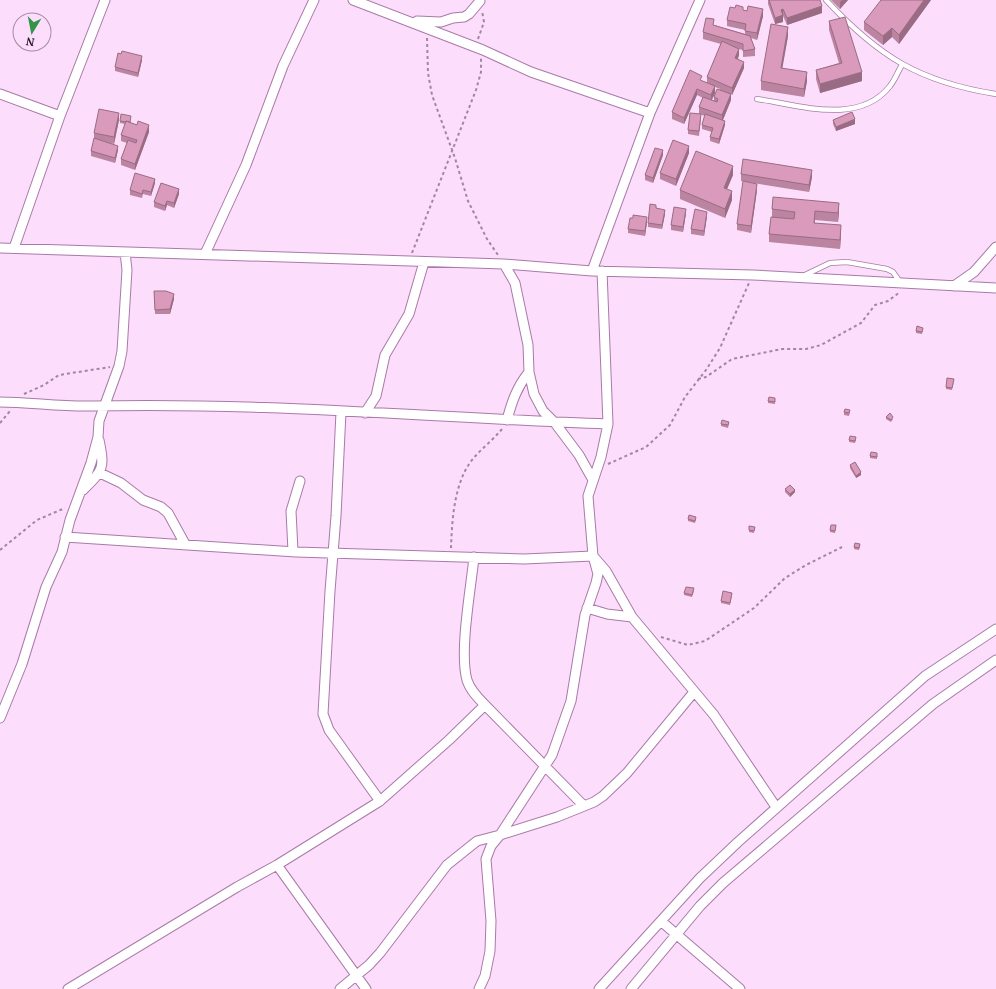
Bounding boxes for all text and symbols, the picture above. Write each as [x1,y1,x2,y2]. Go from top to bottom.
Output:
north arrow [12,12,52,52]
text: N [24,34,36,49]

